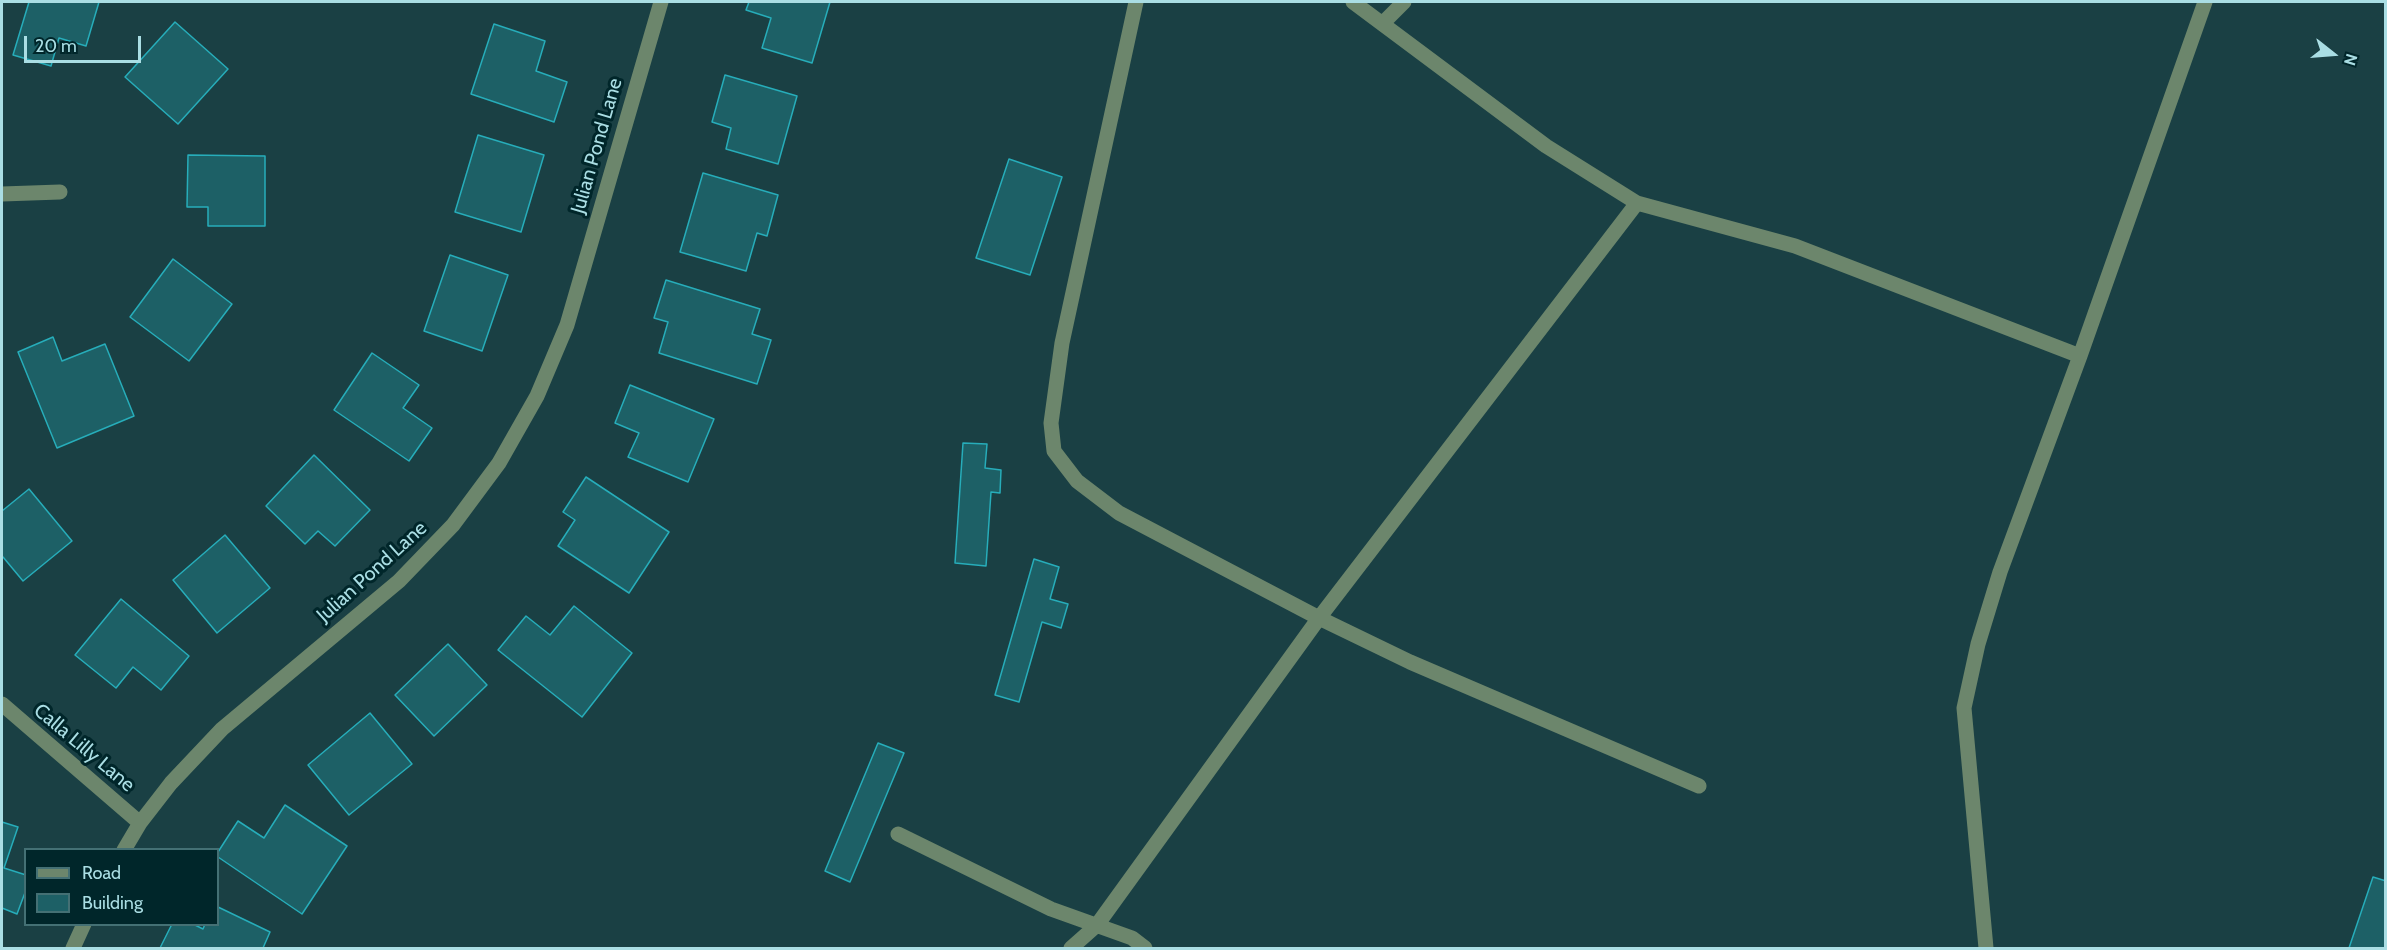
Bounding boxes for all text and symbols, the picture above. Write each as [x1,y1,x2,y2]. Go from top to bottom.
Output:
scale bar [27,24,144,62]
north arrow [2303,24,2363,84]
text: 20 m [35,35,77,57]
text: N [2340,51,2361,68]
street label: Julian Pond Lane [566,76,628,216]
street label: Julian Pond Lane [312,516,432,628]
street label: Calla Lilly Lane [29,699,139,797]
legend [24,848,219,926]
text: Road [82,862,121,884]
text: Building [82,892,143,914]

